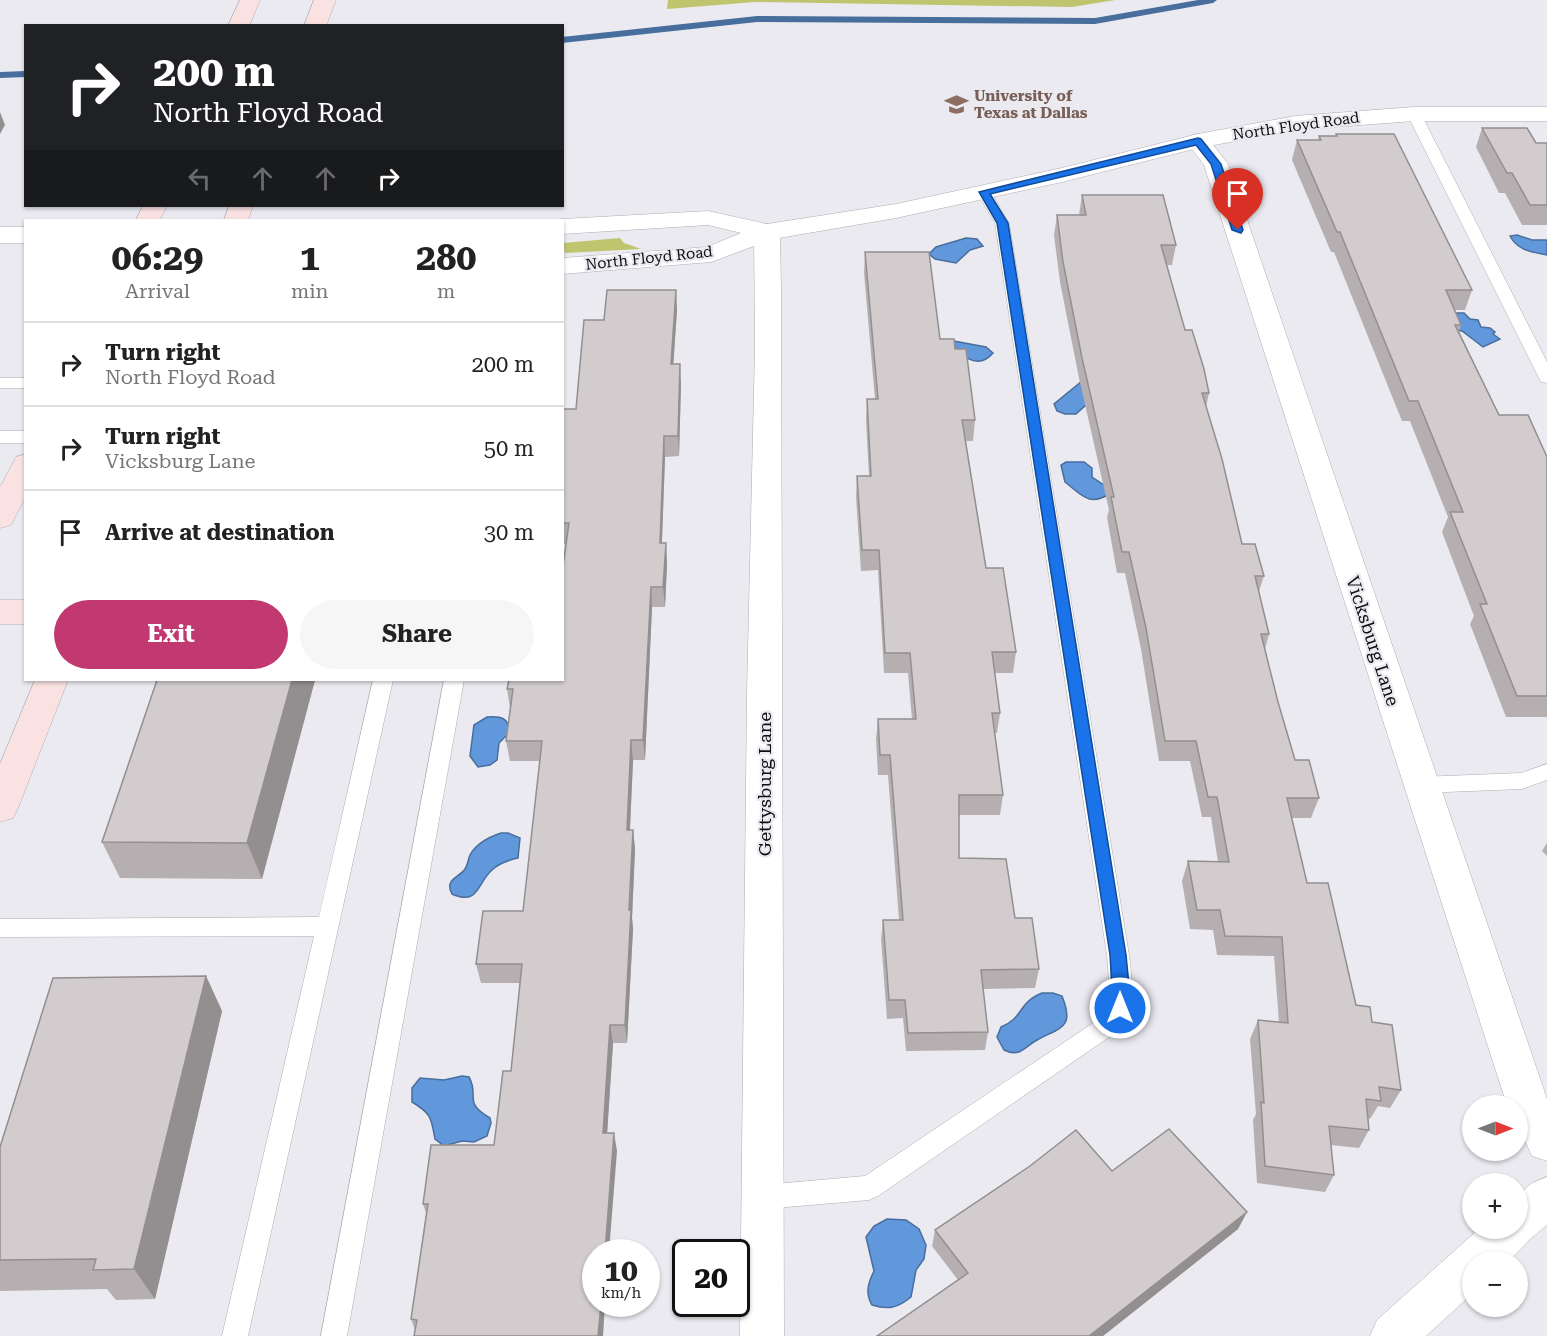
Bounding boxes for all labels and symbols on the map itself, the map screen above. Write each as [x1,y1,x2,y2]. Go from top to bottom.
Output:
place label: University of Texas at Dallas [974,87,1088,122]
school or university icon: University of Texas at Dallas [943,92,969,118]
street label: North Floyd Road [1231,108,1361,144]
pin [1212,168,1263,230]
street label: North Floyd Road [584,242,714,274]
street label: Vicksburg Lane [1342,573,1404,709]
street label: Gettysburg Lane [754,712,775,856]
position arrow [1088,976,1152,1040]
north arrow [1462,1095,1528,1161]
speed limit sign: 20 [672,1239,750,1317]

